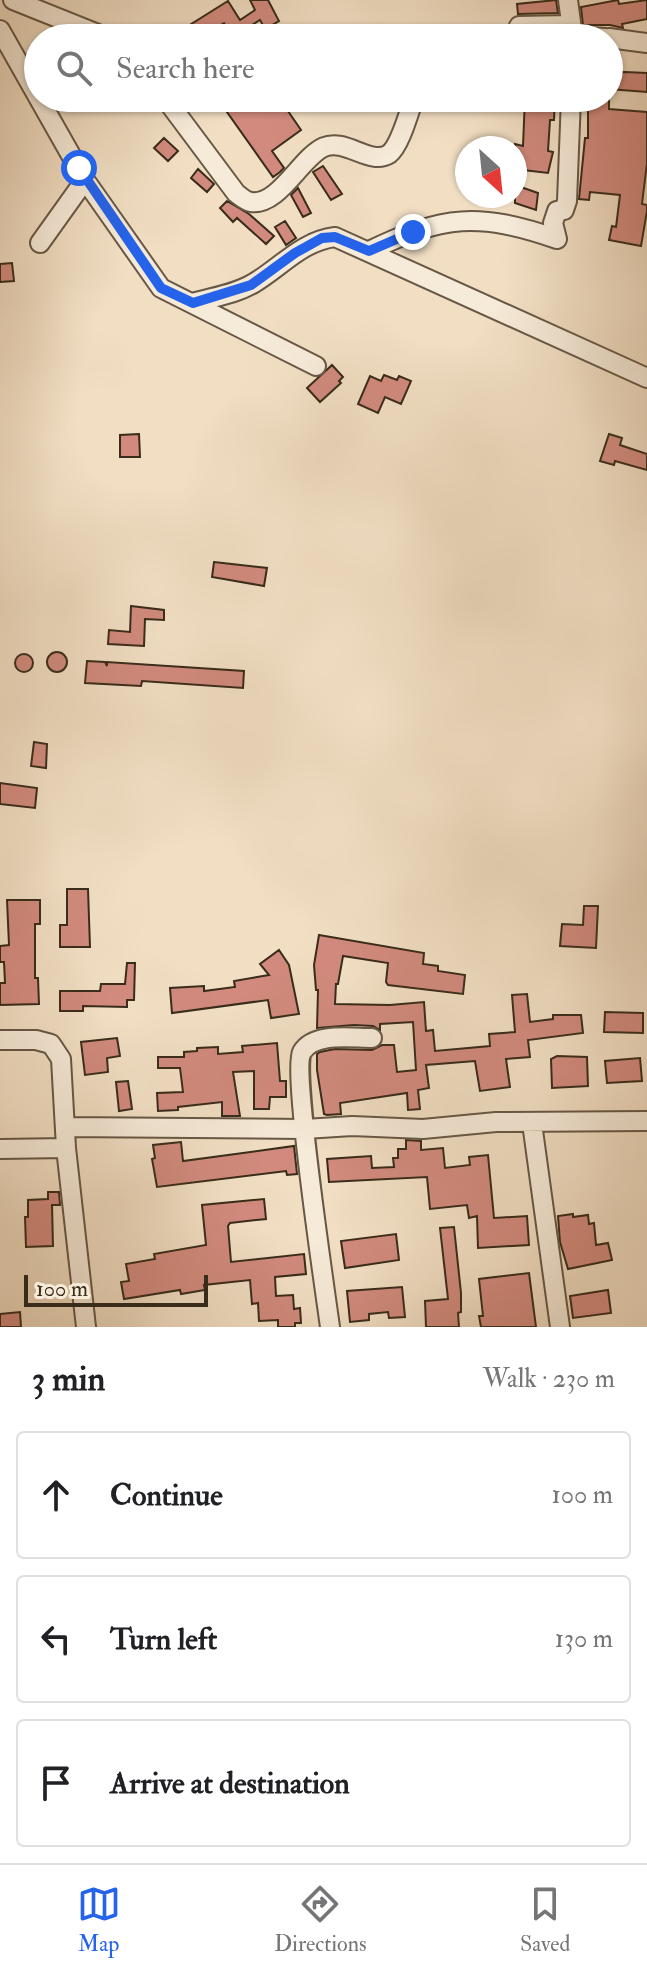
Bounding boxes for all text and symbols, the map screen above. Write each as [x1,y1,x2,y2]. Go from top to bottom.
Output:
search box [24,24,623,112]
icon: search [52,46,96,90]
text: Search here [116,50,255,87]
north arrow [455,136,527,208]
route start [61,150,97,186]
route end [395,214,431,250]
scale bar [24,1271,208,1307]
text: 100 m [36,1275,88,1303]
text: 3 min [32,1358,105,1401]
text: Walk · 230 m [483,1363,615,1395]
icon: ahead [34,1473,78,1517]
text: Continue [110,1477,223,1514]
text: 100 m [552,1479,613,1511]
icon: left [34,1617,78,1661]
text: Turn left [110,1621,217,1658]
text: 130 m [555,1623,613,1655]
icon: arrive [34,1761,78,1805]
text: Arrive at destination [110,1765,350,1802]
tab: Map [77,1882,121,1958]
tab: Directions [274,1882,367,1958]
tab: Saved [520,1882,570,1958]

